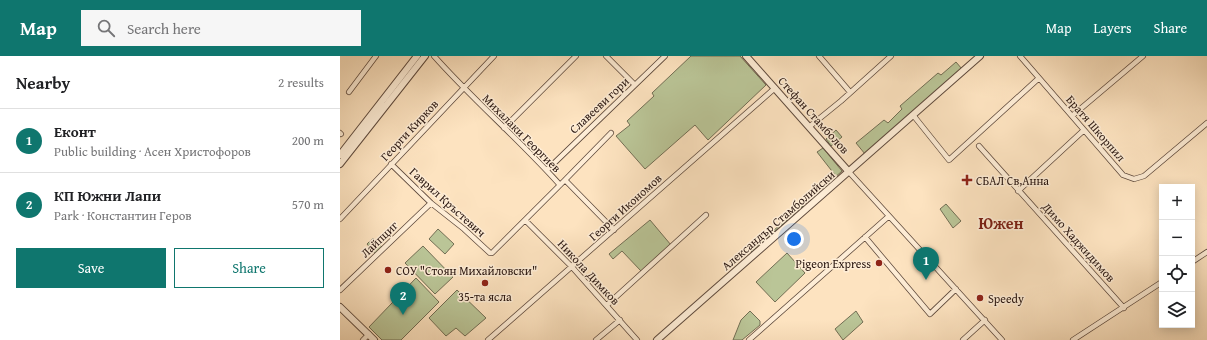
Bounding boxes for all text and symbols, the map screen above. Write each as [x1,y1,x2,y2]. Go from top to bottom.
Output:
search box [81,10,361,46]
text: Map [20,14,57,42]
icon: search [95,17,117,39]
text: Search here [127,18,201,39]
text: Map [1046,18,1072,38]
text: Layers [1094,18,1132,38]
text: Share [1154,18,1187,38]
text: Nearby [16,70,70,95]
text: 2 results [278,73,324,92]
street label: Славееви гори [565,73,633,137]
street label: Стефан Стамболов [775,73,853,157]
street label: Михалаки Георгиев [479,90,565,176]
street label: Братя Шкорпил [1062,91,1130,165]
street label: Георги Кирков [376,96,442,164]
text: Еконт [54,121,96,142]
text: 1 [26,131,32,150]
text: 200 m [292,131,324,150]
text: Public building · Асен Христофоров [54,142,251,161]
street label: Гаврил Кръстевич [406,163,490,241]
street label: Александър Стамболийски [718,166,838,274]
street label: Георги Икономов [585,169,665,244]
place label: СБАЛ Св,Анна [976,172,1049,189]
marker: СБАЛ Св,Анна [961,174,973,186]
map controls [1159,184,1195,328]
button: + [1159,184,1195,220]
text: КП Южни Лапи [54,185,161,206]
text: 2 [26,195,32,214]
text: 570 m [292,195,324,214]
street label: Димо Хаджидимов [1038,198,1120,286]
text: Park · Константин Геров [54,206,192,225]
district label: Южен [978,211,1024,235]
street label: Лайпциг [356,217,402,261]
button: − [1159,220,1195,256]
your location [784,229,804,249]
street label: Никола Димков [554,235,624,309]
pin: 1 [913,247,939,280]
button: Save [16,248,166,288]
button: Share [174,248,324,288]
place label: Pigeon Express [795,255,871,272]
button: locate [1159,256,1195,292]
marker: Pigeon Express [874,258,884,268]
place label: СОУ "Стоян Михайловски" [396,262,537,279]
marker: СОУ "Стоян Михайловски" [383,265,393,275]
marker: 35-та ясла [480,278,490,288]
pin: 2 [390,282,416,315]
place label: 35-та ясла [458,288,512,305]
place label: Speedy [988,290,1024,307]
button: layers [1159,292,1195,328]
marker: Speedy [975,293,985,303]

